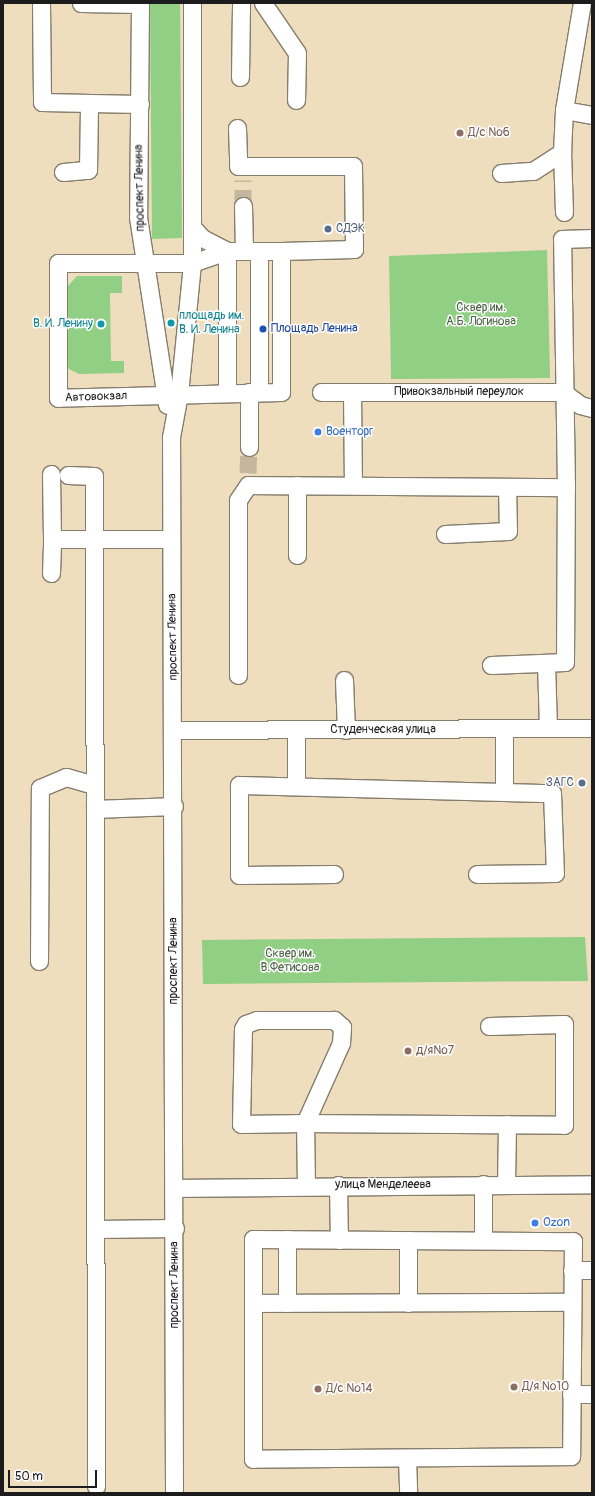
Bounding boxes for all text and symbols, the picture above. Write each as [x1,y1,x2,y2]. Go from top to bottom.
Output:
place label: Д/с №6 [468,126,510,140]
marker: Д/с №6 [455,128,465,138]
street label: проспект Ленина [132,144,148,232]
place label: СДЭК [336,222,365,236]
marker: СДЭК [323,224,333,234]
park label: Сквер им. А.Б. Логинова [446,301,516,329]
place label: площадь им. В. И. Ленина [179,309,244,337]
place label: В. И. Ленину [33,317,93,331]
marker: площадь им. В. И. Ленина [166,318,176,328]
marker: В. И. Ленину [96,319,106,329]
place label: Площадь Ленина [271,322,358,336]
marker: Площадь Ленина [258,324,268,334]
street label: Привокзальный переулок [394,385,524,399]
street label: Автовокзал [65,389,127,405]
place label: Военторг [326,425,373,439]
marker: Военторг [313,427,323,437]
street label: проспект Ленина [165,593,181,681]
street label: Студенческая улица [330,723,436,737]
place label: ЗАГС [546,776,574,790]
marker: ЗАГС [577,778,587,788]
street label: проспект Ленина [167,917,181,1005]
park label: Сквер им. В.Фетисова [261,947,319,975]
place label: д/я№7 [416,1044,454,1058]
marker: д/я№7 [403,1046,413,1056]
street label: улица Менделеева [335,1178,431,1192]
place label: Ozon [543,1216,570,1230]
marker: Ozon [530,1218,540,1228]
street label: проспект Ленина [168,1241,182,1329]
place label: Д/я №10 [522,1380,569,1394]
place label: Д/с №14 [326,1382,372,1396]
marker: Д/я №10 [509,1382,519,1392]
marker: Д/с №14 [313,1384,323,1394]
scale bar [10,1462,99,1488]
text: 50 m [15,1469,43,1484]

